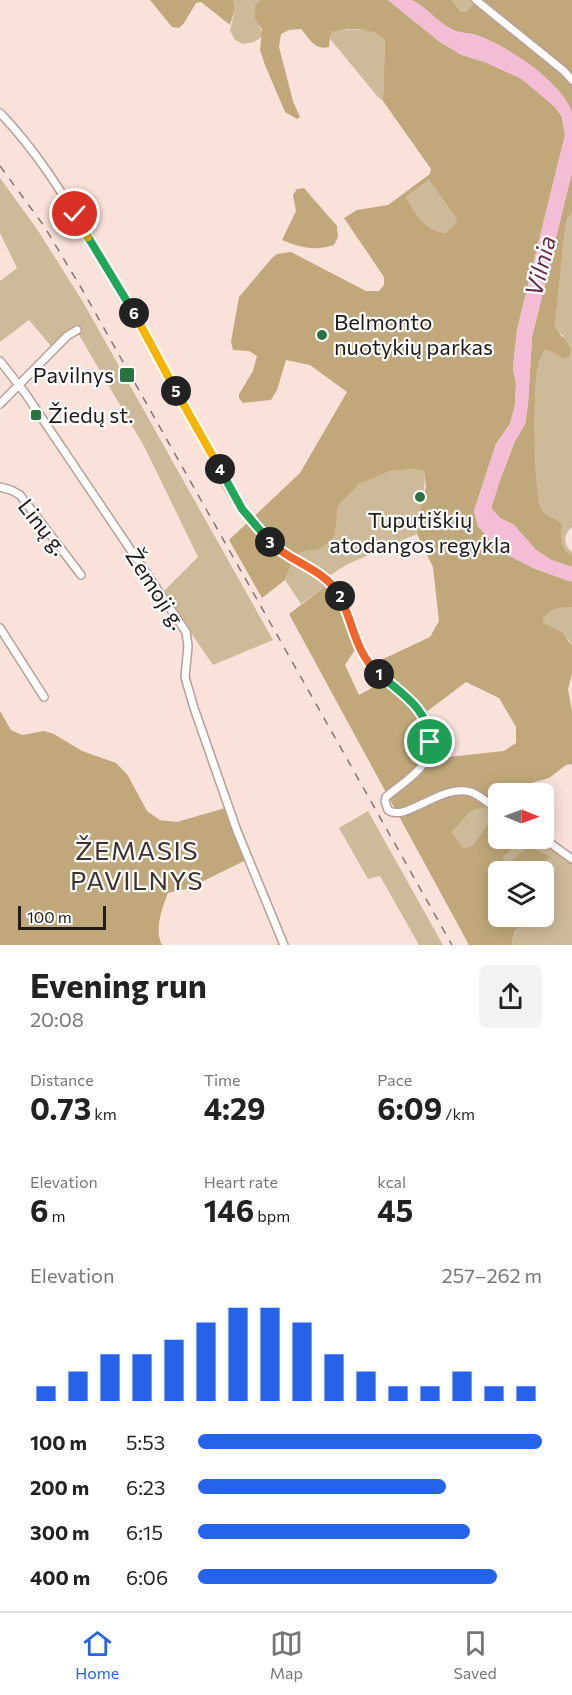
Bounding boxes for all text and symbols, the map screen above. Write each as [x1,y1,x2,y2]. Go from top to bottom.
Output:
pin [49,188,100,239]
icon: check [58,197,91,230]
water label: Vilnia [518,232,561,299]
pin: 6 [119,298,149,328]
text: 6 [129,303,139,322]
place label: Belmonto nuotykių parkas [334,308,493,360]
marker: Belmonto nuotykių parkas [315,328,329,342]
place label: Pavilnys [33,361,114,388]
marker: Pavilnys [118,366,136,384]
pin: 5 [161,376,191,406]
text: 5 [171,381,181,400]
place label: Žiedų st. [48,401,133,428]
marker: Žiedų st. [29,408,43,422]
pin: 4 [205,454,235,484]
text: 4 [215,459,225,478]
marker: Tuputiškių atodangos regykla [413,490,427,504]
street label: Linų g. [13,493,74,560]
place label: Tuputiškių atodangos regykla [329,506,511,558]
pin: 3 [255,527,285,557]
text: 3 [265,532,275,551]
street label: Žemoji g. [120,543,193,634]
pin: 2 [325,581,355,611]
text: 2 [335,586,345,605]
pin: 1 [364,659,394,689]
text: 1 [375,664,383,683]
pin [404,716,455,767]
icon: arrive [413,725,446,758]
north arrow [488,783,554,849]
map controls [488,783,554,927]
district label: ŽEMASIS PAVILNYS [70,834,204,895]
button: layers [488,861,554,927]
scale bar [18,903,106,930]
text: 100 m [27,907,72,926]
text: Evening run [30,964,207,1005]
button: share [479,965,542,1028]
text: 20:08 [30,1007,84,1031]
text: Distance [30,1070,94,1089]
text: Time [204,1070,240,1089]
text: Pace [377,1070,412,1089]
text: 0.73 [30,1089,91,1126]
text: 4:29 [204,1089,265,1126]
text: 6:09 [377,1089,442,1126]
text: km [91,1104,117,1123]
text: /km [442,1104,475,1123]
text: Elevation [30,1172,98,1191]
text: Heart rate [204,1172,278,1191]
text: kcal [377,1172,406,1191]
text: 6 [30,1191,49,1228]
text: 146 [204,1191,254,1228]
text: 45 [377,1191,413,1228]
text: m [49,1206,66,1225]
text: bpm [254,1206,290,1225]
text: Elevation [30,1263,115,1287]
text: 257–262 m [442,1263,542,1287]
text: 100 m [30,1430,87,1454]
text: 5:53 [126,1430,165,1454]
text: 200 m [30,1475,89,1499]
text: 6:23 [126,1475,165,1499]
text: 300 m [30,1520,90,1544]
text: 6:15 [126,1520,163,1544]
text: 400 m [30,1565,90,1589]
text: 6:06 [126,1565,168,1589]
tab: Home [75,1627,119,1682]
tab: Map [270,1627,303,1682]
tab: Saved [453,1627,497,1682]

